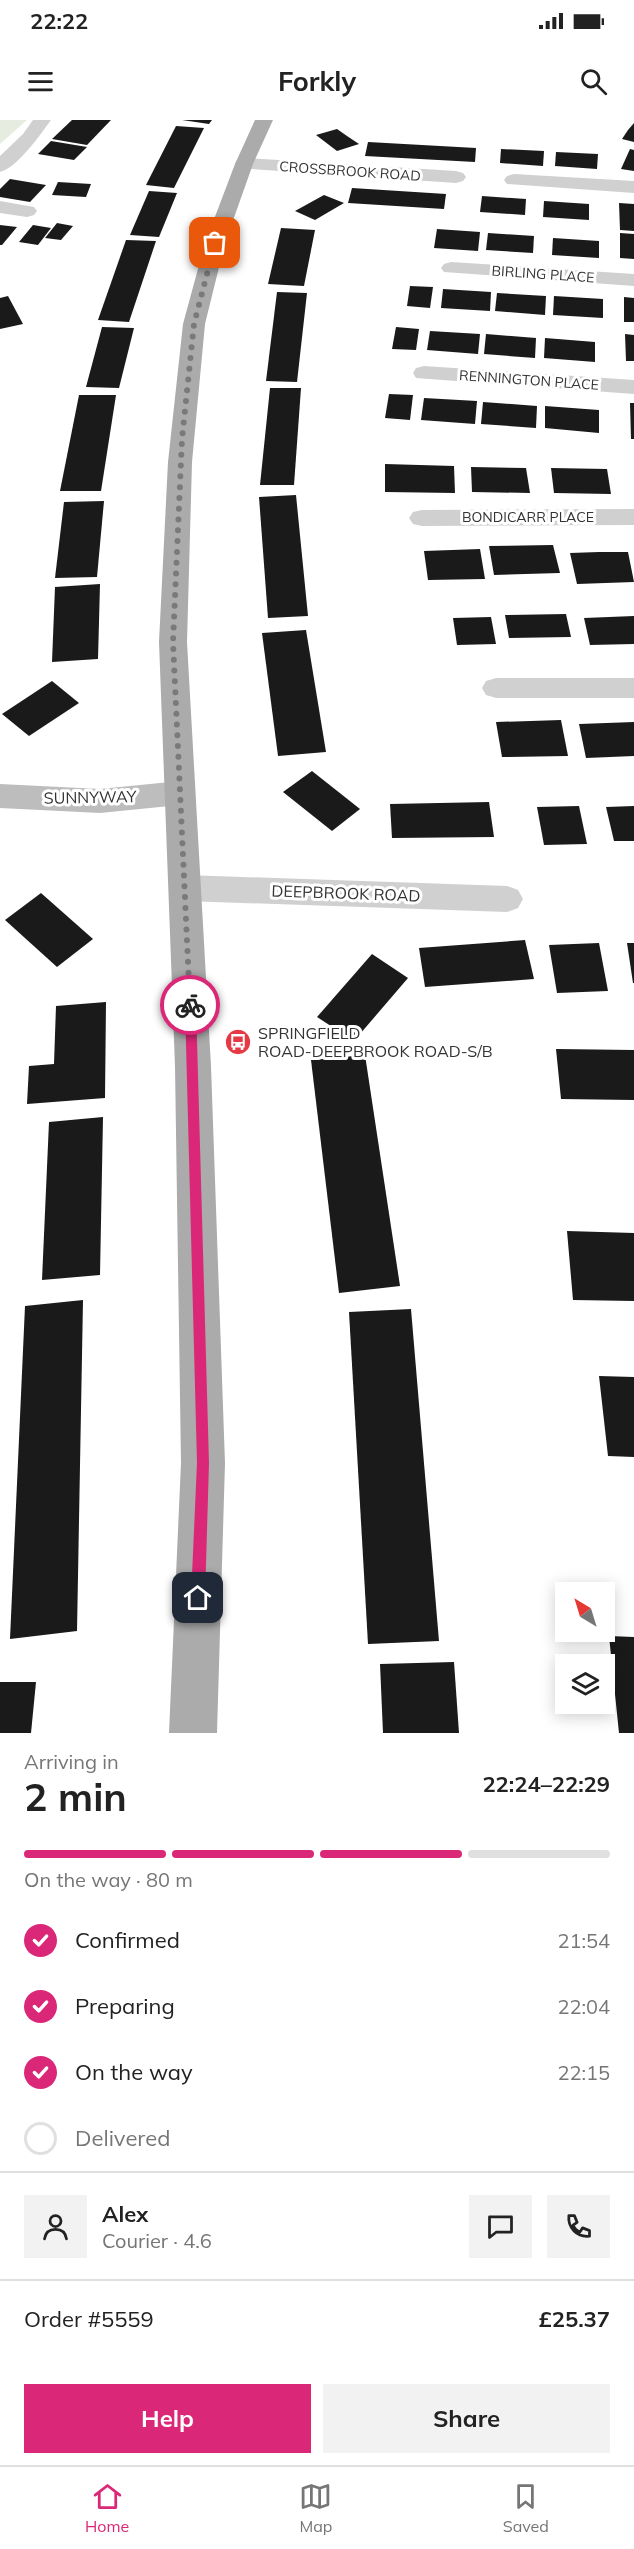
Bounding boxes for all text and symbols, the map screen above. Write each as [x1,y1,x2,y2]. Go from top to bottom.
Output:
text: 22:22 [30,7,88,35]
text: Forkly [278,64,356,98]
icon: menu [24,65,57,98]
icon: search [577,65,610,98]
street label: CROSSBROOK ROAD [279,157,421,185]
pin [189,217,240,268]
icon: bag [198,226,231,259]
street label: BIRLING PLACE [491,261,595,287]
street label: RENNINGTON PLACE [458,366,600,394]
street label: BONDICARR PLACE [462,508,594,526]
street label: SUNNYWAY [43,786,137,808]
street label: DEEPBROOK ROAD [271,880,421,906]
courier [160,975,220,1035]
icon: bike [174,989,207,1022]
place label: SPRINGFIELD ROAD-DEEPBROOK ROAD-S/B [258,1023,493,1061]
bus stop icon: SPRINGFIELD ROAD-DEEPBROOK ROAD-S/B [223,1027,253,1057]
pin [172,1572,223,1623]
icon: home [181,1581,214,1614]
north arrow [555,1582,615,1642]
map controls [555,1582,615,1714]
button: layers [555,1654,615,1714]
text: Arriving in [24,1749,119,1774]
text: 22:24–22:29 [482,1770,610,1798]
text: 2 min [24,1772,127,1821]
text: On the way · 80 m [24,1867,193,1892]
icon: check [24,1924,57,1957]
text: Confirmed [75,1926,180,1954]
text: 21:54 [557,1928,610,1953]
icon: check [24,1990,57,2023]
text: Preparing [75,1992,175,2020]
text: 22:04 [557,1994,610,2019]
icon: check [24,2056,57,2089]
text: On the way [75,2058,193,2086]
text: 22:15 [557,2060,610,2085]
text: Delivered [75,2124,170,2152]
button: person [24,2195,87,2258]
button: chat [469,2195,532,2258]
button: phone [547,2195,610,2258]
text: Alex [102,2200,148,2228]
text: Courier · 4.6 [102,2228,212,2253]
text: Order #5559 [24,2305,154,2333]
text: £25.37 [539,2305,610,2333]
button: Help [24,2384,311,2453]
button: Share [323,2384,610,2453]
tab: Home [85,2480,129,2536]
tab: Map [299,2480,332,2536]
tab: Saved [503,2480,549,2536]

